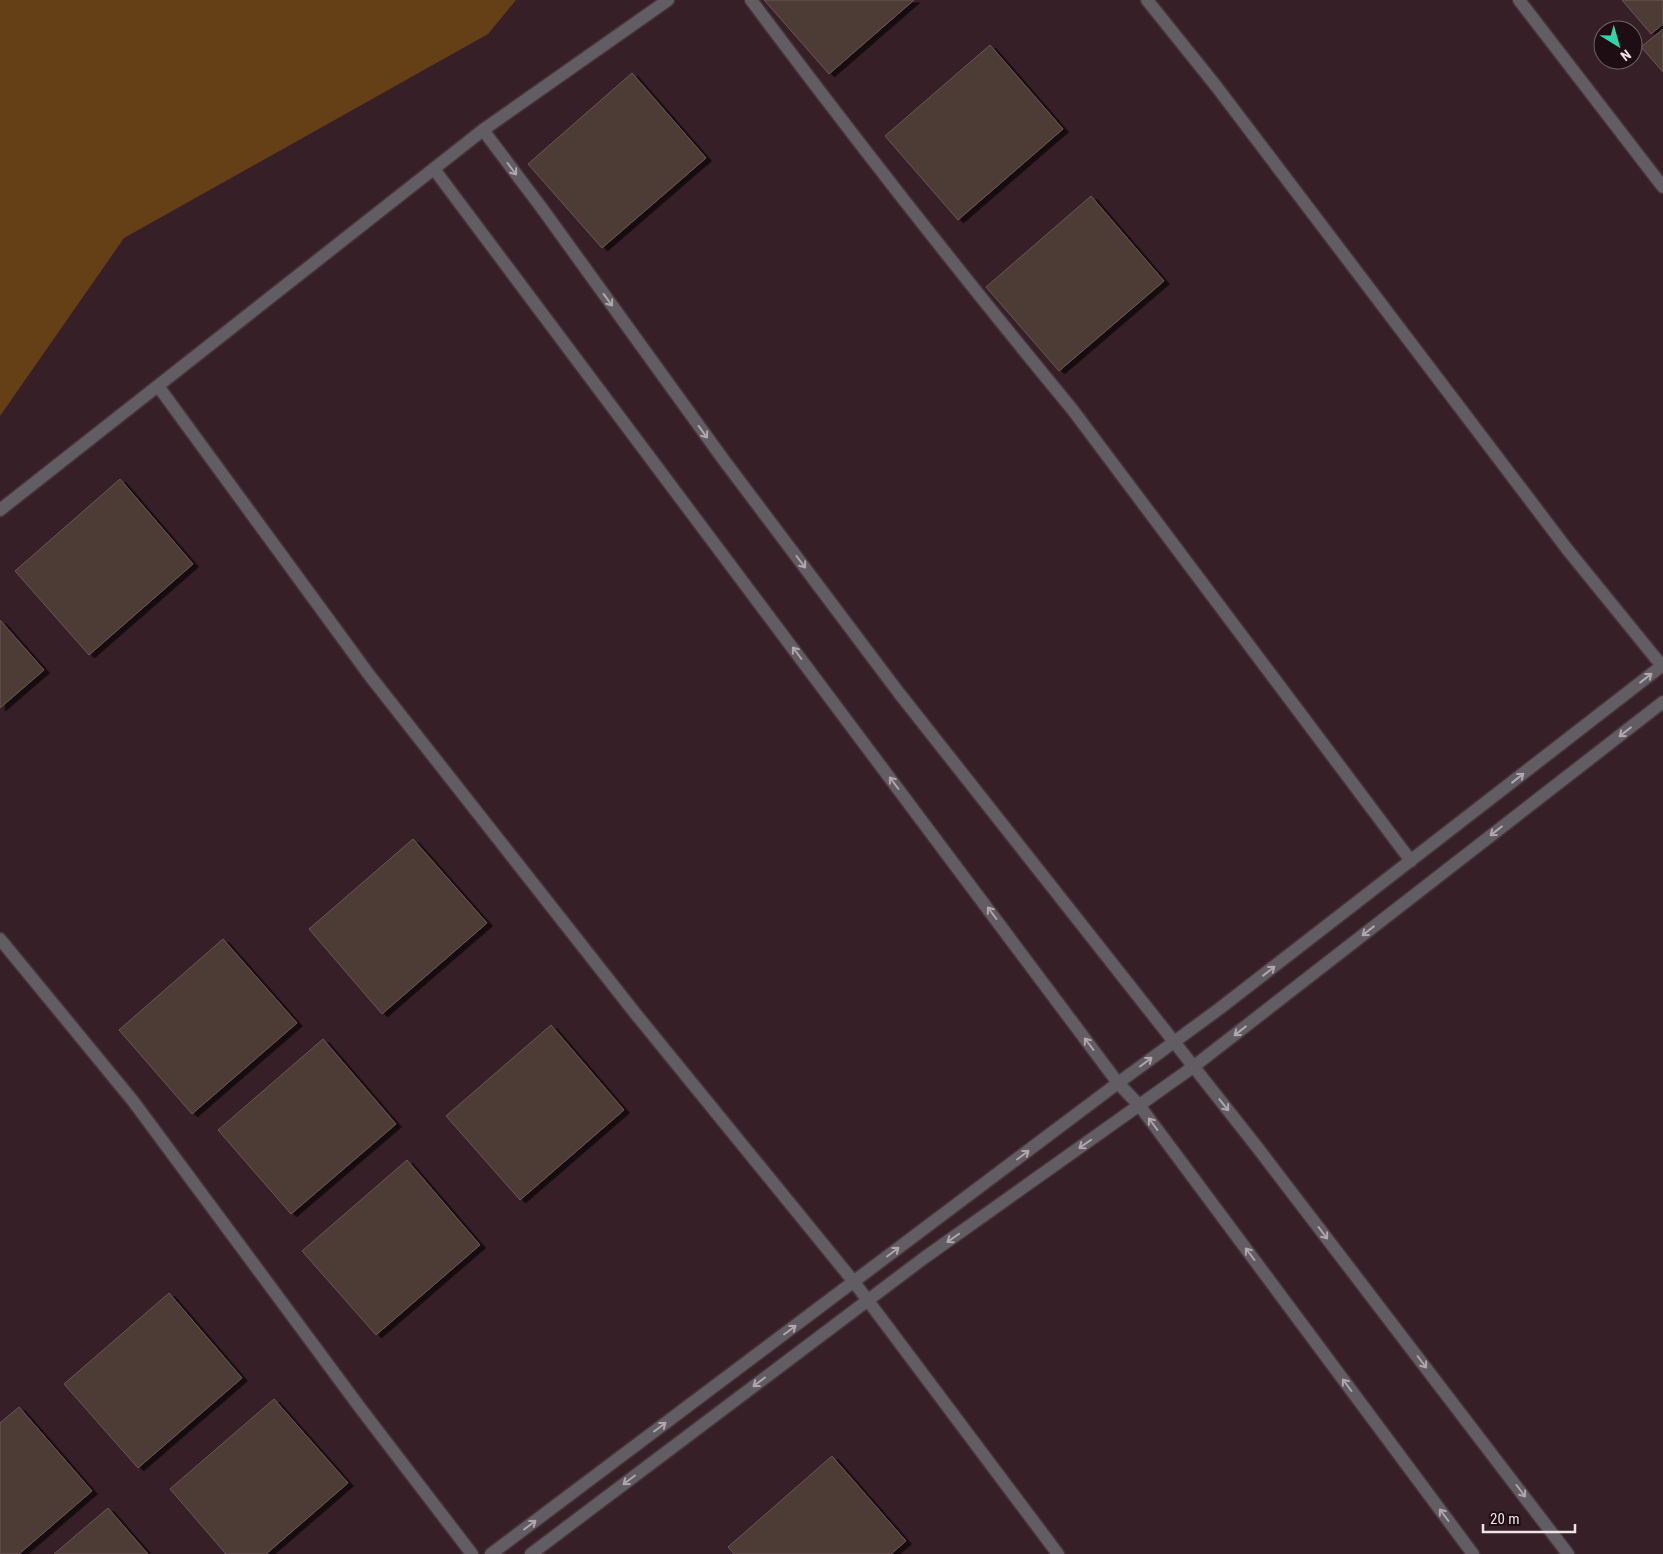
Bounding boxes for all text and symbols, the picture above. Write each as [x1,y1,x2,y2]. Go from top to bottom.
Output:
north arrow [1593,20,1643,70]
text: N [1618,46,1634,64]
one-way arrow [507,162,517,176]
one-way arrow [603,293,613,307]
one-way arrow [698,425,709,438]
one-way arrow [796,555,806,569]
one-way arrow [792,646,802,660]
one-way arrow [1640,673,1653,684]
one-way arrow [1618,726,1631,737]
one-way arrow [1511,772,1524,783]
one-way arrow [889,777,900,790]
one-way arrow [1490,826,1503,837]
one-way arrow [987,906,997,920]
one-way arrow [1361,926,1375,936]
one-way arrow [1262,966,1275,977]
one-way arrow [1234,1025,1247,1036]
one-way arrow [1084,1037,1094,1051]
one-way arrow [1139,1057,1153,1067]
one-way arrow [1218,1098,1229,1111]
one-way arrow [1148,1117,1158,1131]
one-way arrow [1078,1139,1092,1149]
one-way arrow [1016,1149,1029,1160]
one-way arrow [1318,1226,1329,1239]
one-way arrow [946,1233,960,1243]
one-way arrow [886,1247,899,1258]
one-way arrow [1245,1247,1255,1261]
one-way arrow [783,1324,796,1335]
one-way arrow [1417,1355,1427,1369]
one-way arrow [752,1377,766,1387]
one-way arrow [1342,1378,1352,1392]
one-way arrow [653,1422,667,1432]
one-way arrow [622,1475,636,1485]
one-way arrow [1516,1484,1526,1498]
scale bar [1483,1502,1576,1534]
one-way arrow [1439,1508,1449,1522]
text: 20 m [1490,1510,1520,1528]
one-way arrow [523,1519,536,1530]

